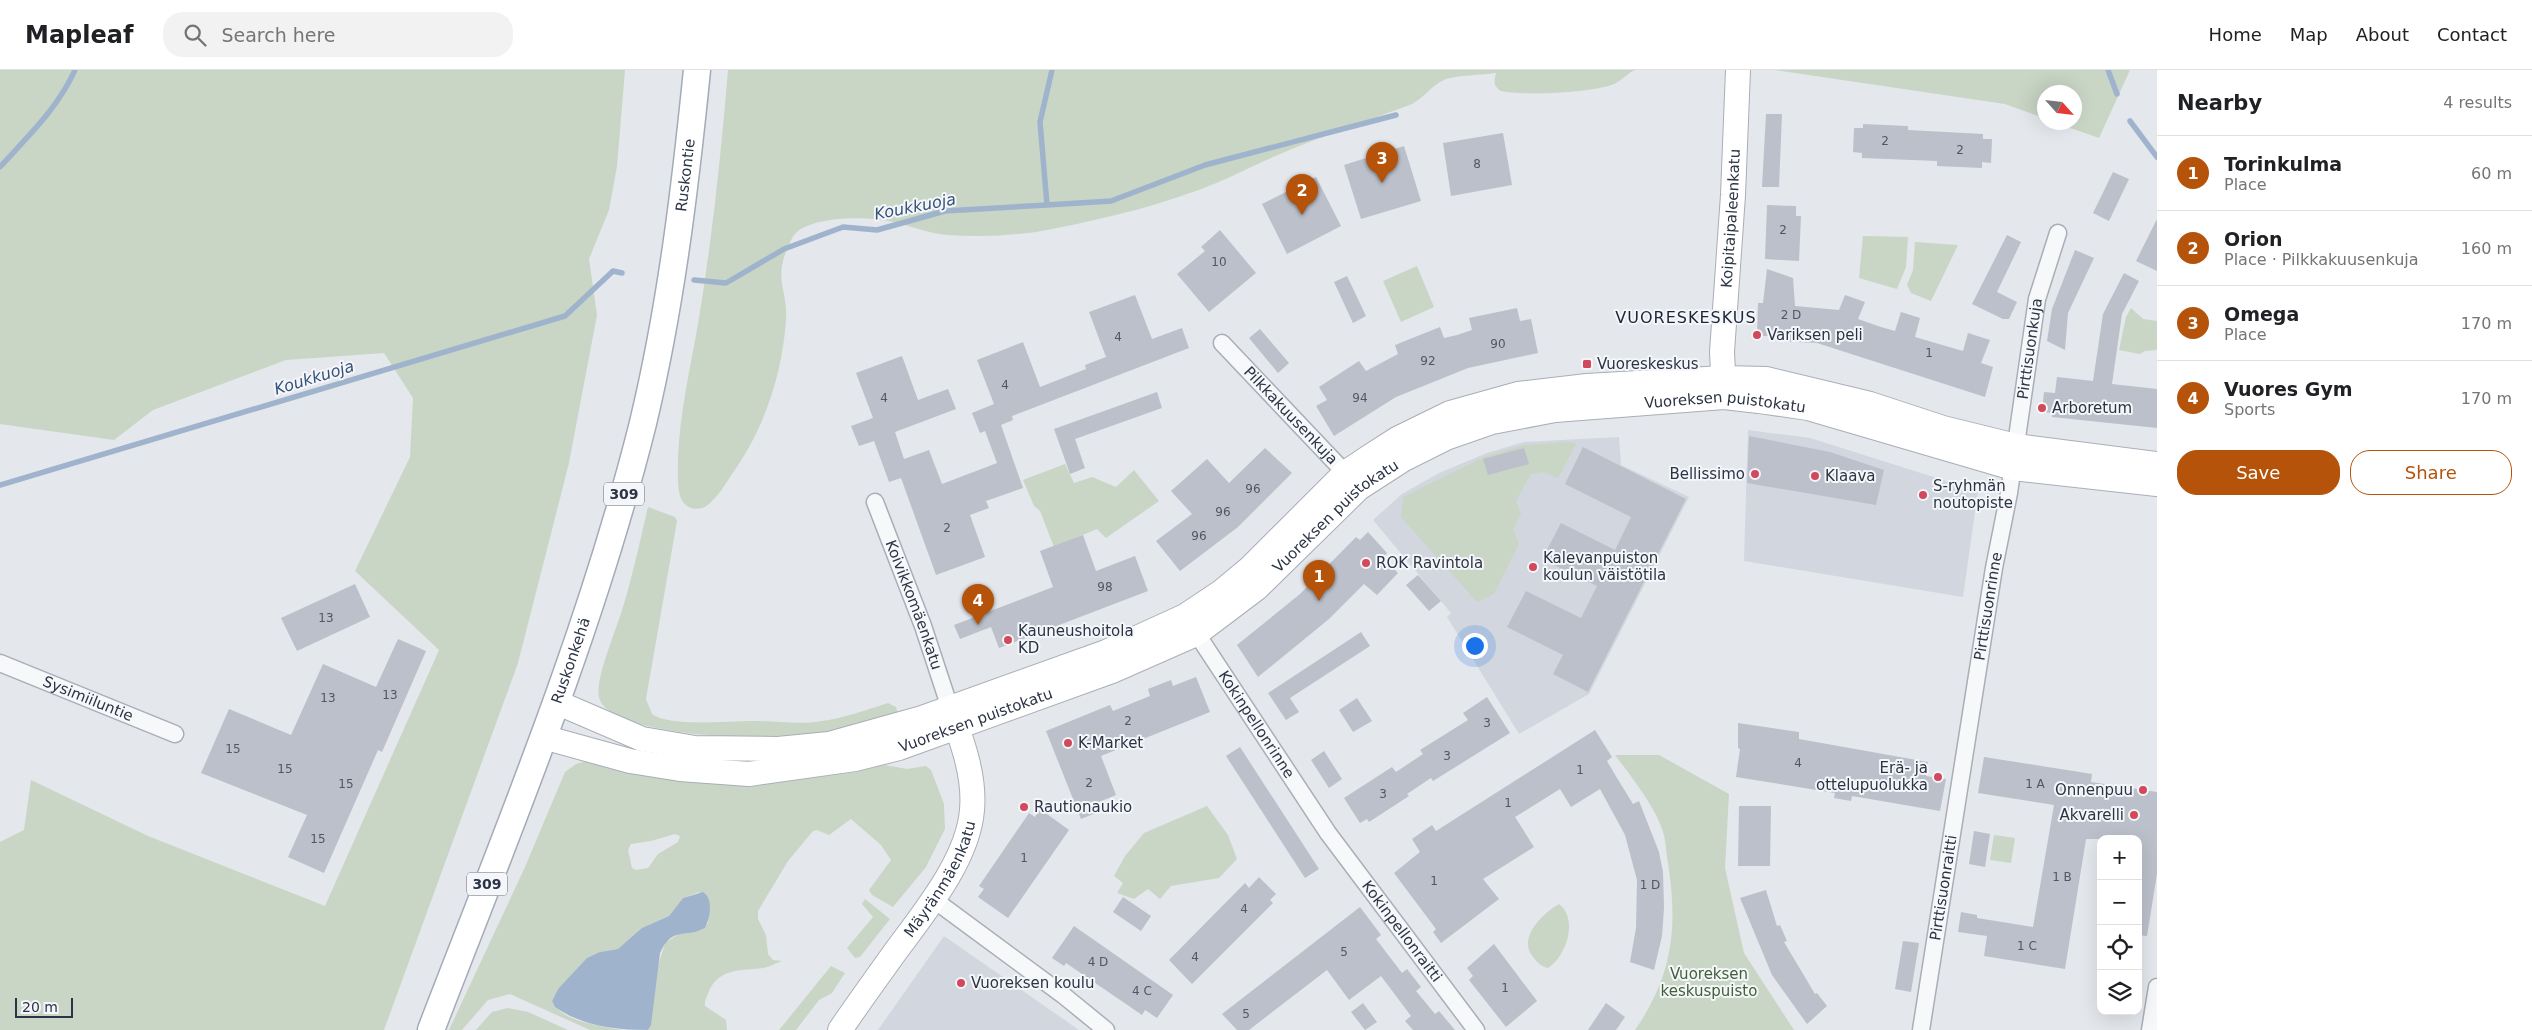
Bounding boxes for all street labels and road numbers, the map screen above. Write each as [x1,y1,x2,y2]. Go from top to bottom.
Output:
street label: Ruskontie [672,138,699,213]
street label: Koipitaipaleenkatu [1718,148,1744,289]
street label: Pirttisuonkuja [2014,297,2046,401]
street label: Pilkkakuusenkuja [1240,363,1342,468]
street label: Vuoreksen puistokatu [1644,388,1807,417]
street label: Vuoreksen puistokatu [1269,456,1402,576]
road number: 309 [604,482,644,506]
street label: Koivikkomäenkatu [882,537,946,672]
street label: Pirttisuonrinne [1971,550,2006,662]
street label: Ruskonkehä [547,615,594,706]
street label: Kokinpellonrinne [1215,667,1298,782]
street label: Sysimiiluntie [40,672,136,725]
street label: Vuoreksen puistokatu [896,684,1055,756]
street label: Mäyränmäenkatu [900,819,979,941]
street label: Pirttisuonraitti [1926,834,1961,942]
road number: 309 [467,872,507,896]
street label: Kokinpellonraitti [1358,877,1446,985]

